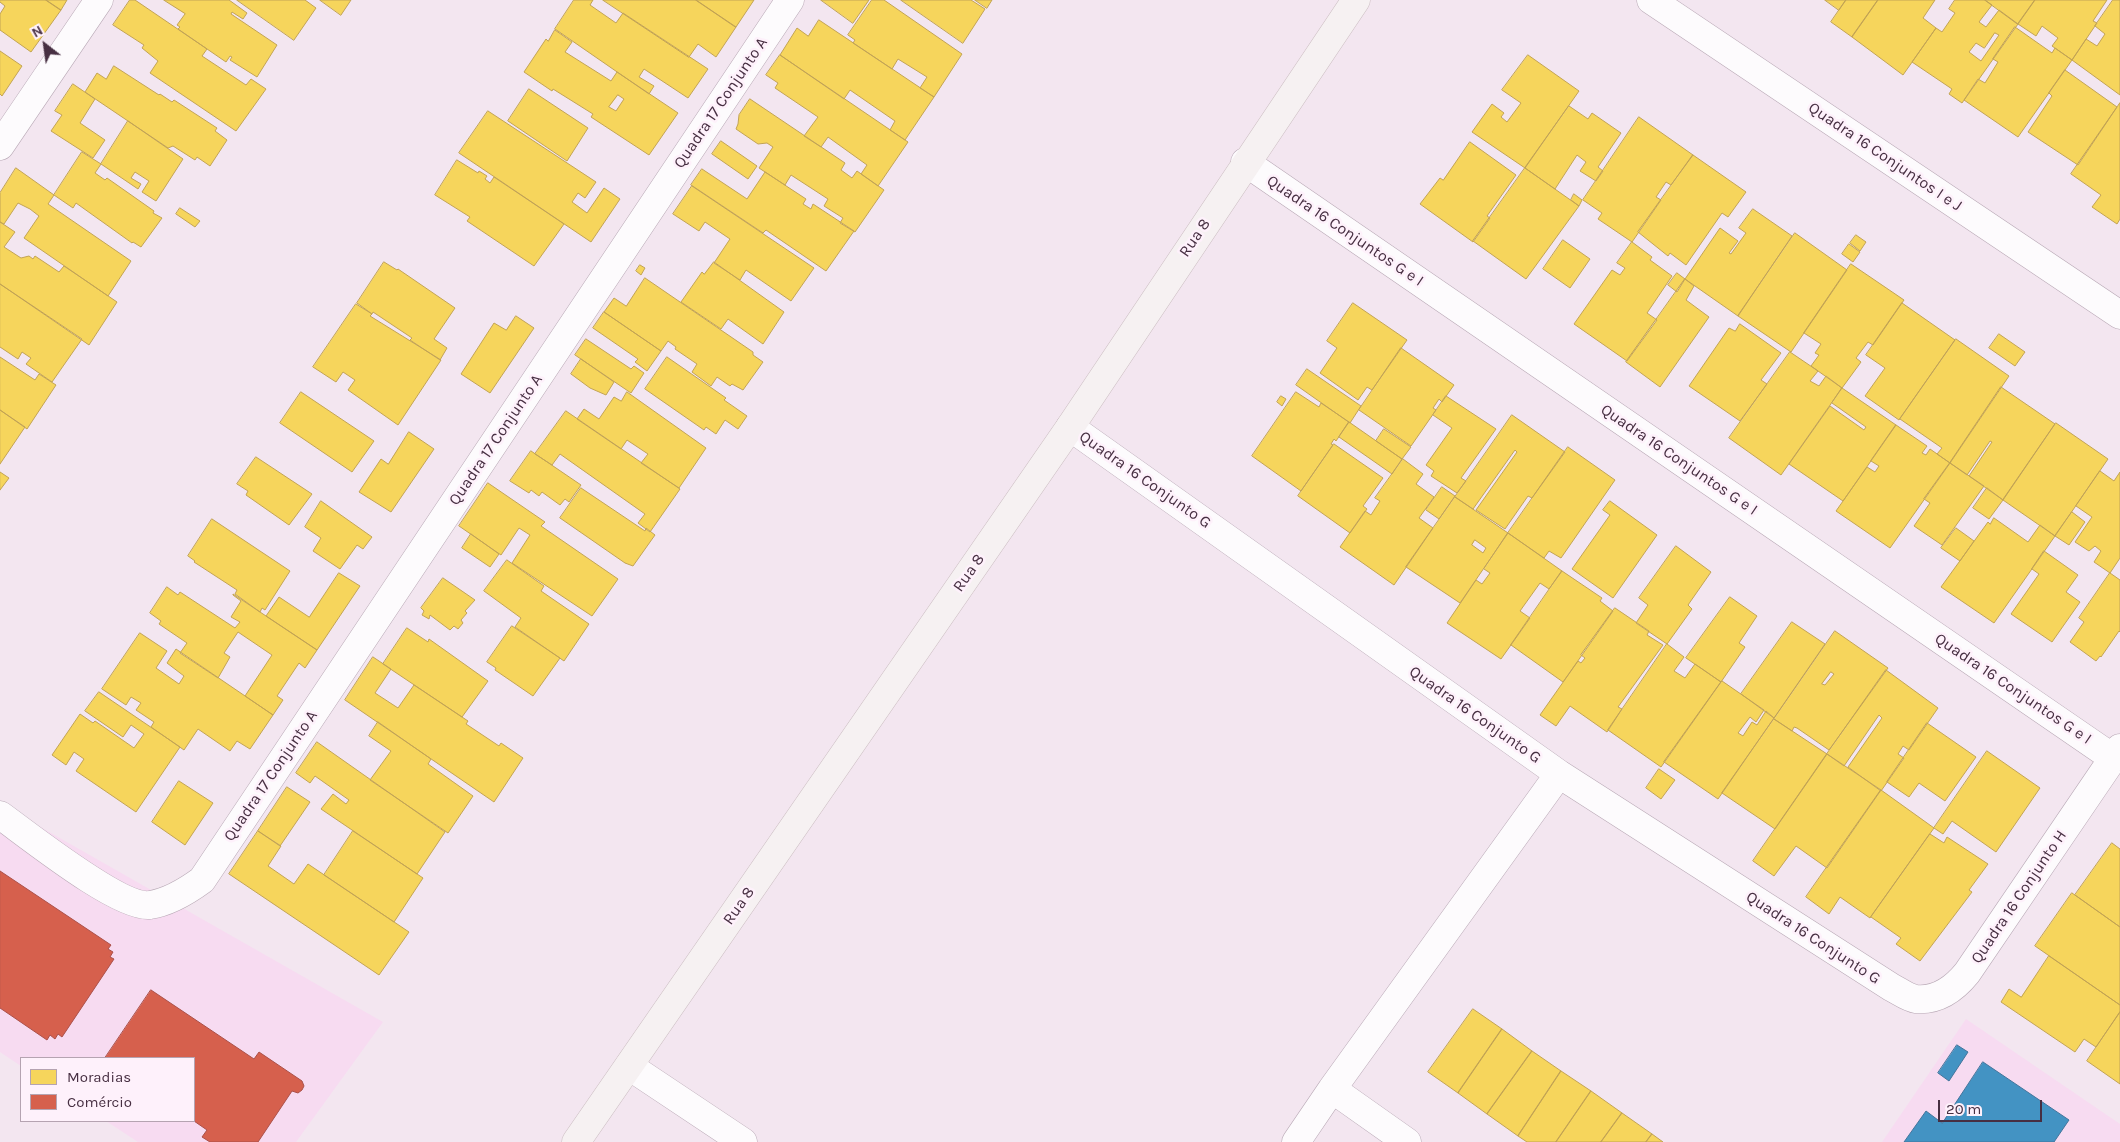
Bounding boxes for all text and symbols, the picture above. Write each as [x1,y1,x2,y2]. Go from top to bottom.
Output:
north arrow [20,20,70,70]
text: N [29,22,46,41]
street label: Quadra 17 Conjunto A [670,34,772,172]
street label: Quadra 16 Conjuntos I e J [1804,98,1966,216]
street label: Quadra 16 Conjuntos G e I [1263,171,1427,291]
street label: Rua 8 [1175,215,1215,261]
street label: Quadra 17 Conjunto A [445,371,547,509]
street label: Quadra 16 Conjuntos G e I [1597,400,1761,520]
street label: Quadra 16 Conjunto G [1075,427,1215,533]
street label: Rua 8 [949,550,989,596]
street label: Quadra 16 Conjuntos G e I [1931,629,2095,749]
street label: Quadra 16 Conjunto G [1405,662,1545,768]
street label: Quadra 17 Conjunto A [220,707,322,845]
street label: Quadra 16 Conjunto H [1967,827,2071,967]
street label: Rua 8 [719,883,759,929]
street label: Quadra 16 Conjunto G [1742,887,1884,989]
legend [20,1057,195,1122]
text: Moradias [67,1068,131,1086]
scale bar [1940,1090,2044,1122]
text: Comércio [67,1093,132,1111]
text: 20 m [1946,1100,1981,1118]

